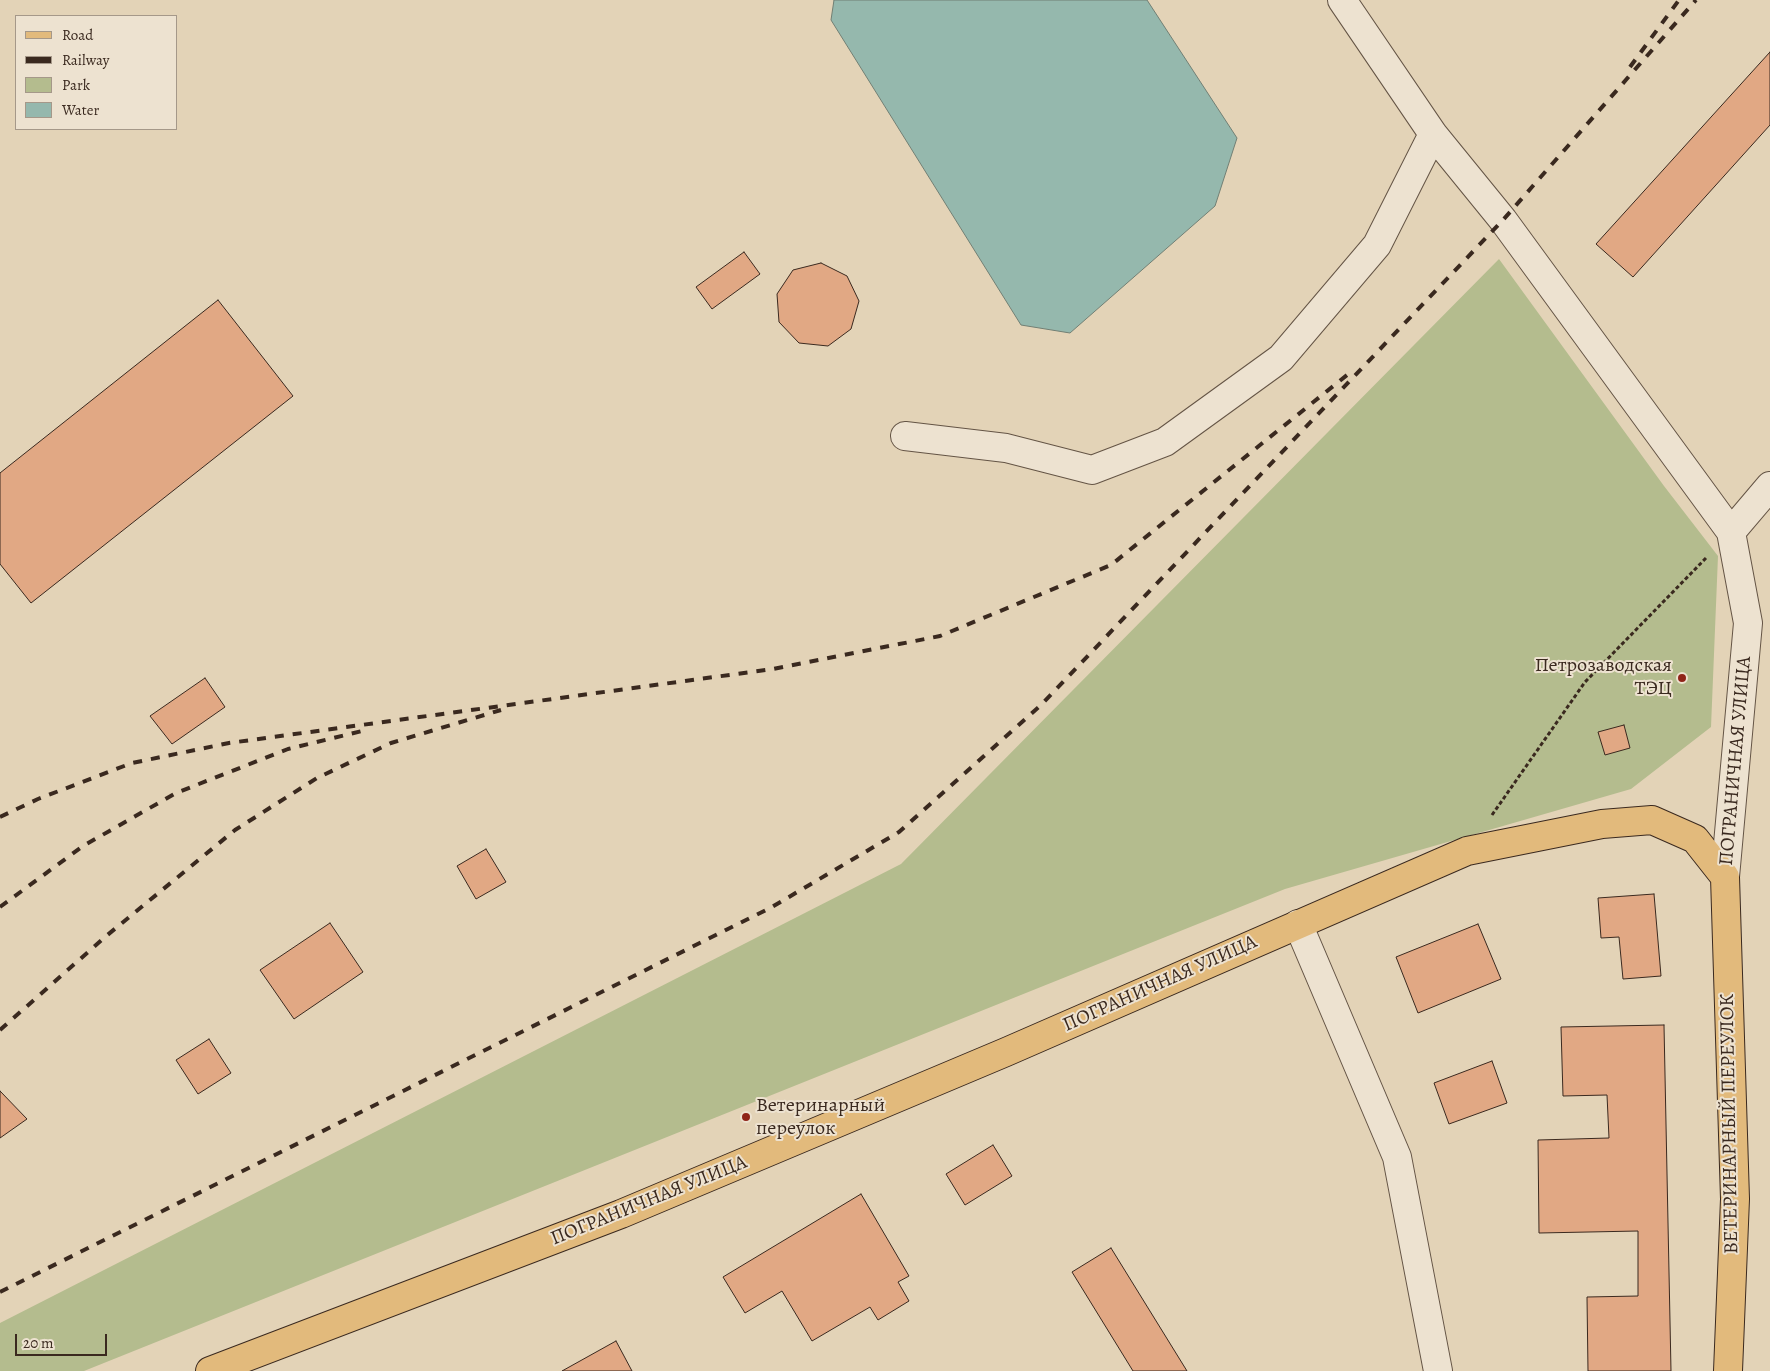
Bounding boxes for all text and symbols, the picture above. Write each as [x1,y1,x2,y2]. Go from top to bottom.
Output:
legend [15,15,178,130]
text: Road [62,25,93,45]
text: Railway [62,50,109,70]
text: Park [62,75,90,95]
text: Water [62,100,99,120]
place label: Петрозаводская ТЭЦ [1535,654,1672,701]
street label: ПОГРАНИЧНАЯ УЛИЦА [1715,655,1757,867]
marker: Петрозаводская ТЭЦ [1676,672,1688,684]
street label: ПОГРАНИЧНАЯ УЛИЦА [1059,930,1261,1038]
street label: ВЕТЕРИНАРНЫЙ ПЕРЕУЛОК [1716,994,1744,1254]
place label: Ветеринарный переулок [756,1094,885,1141]
marker: Ветеринарный переулок [740,1111,752,1123]
street label: ПОГРАНИЧНАЯ УЛИЦА [547,1151,751,1251]
scale bar [18,1324,110,1356]
text: 20 m [23,1333,54,1353]

